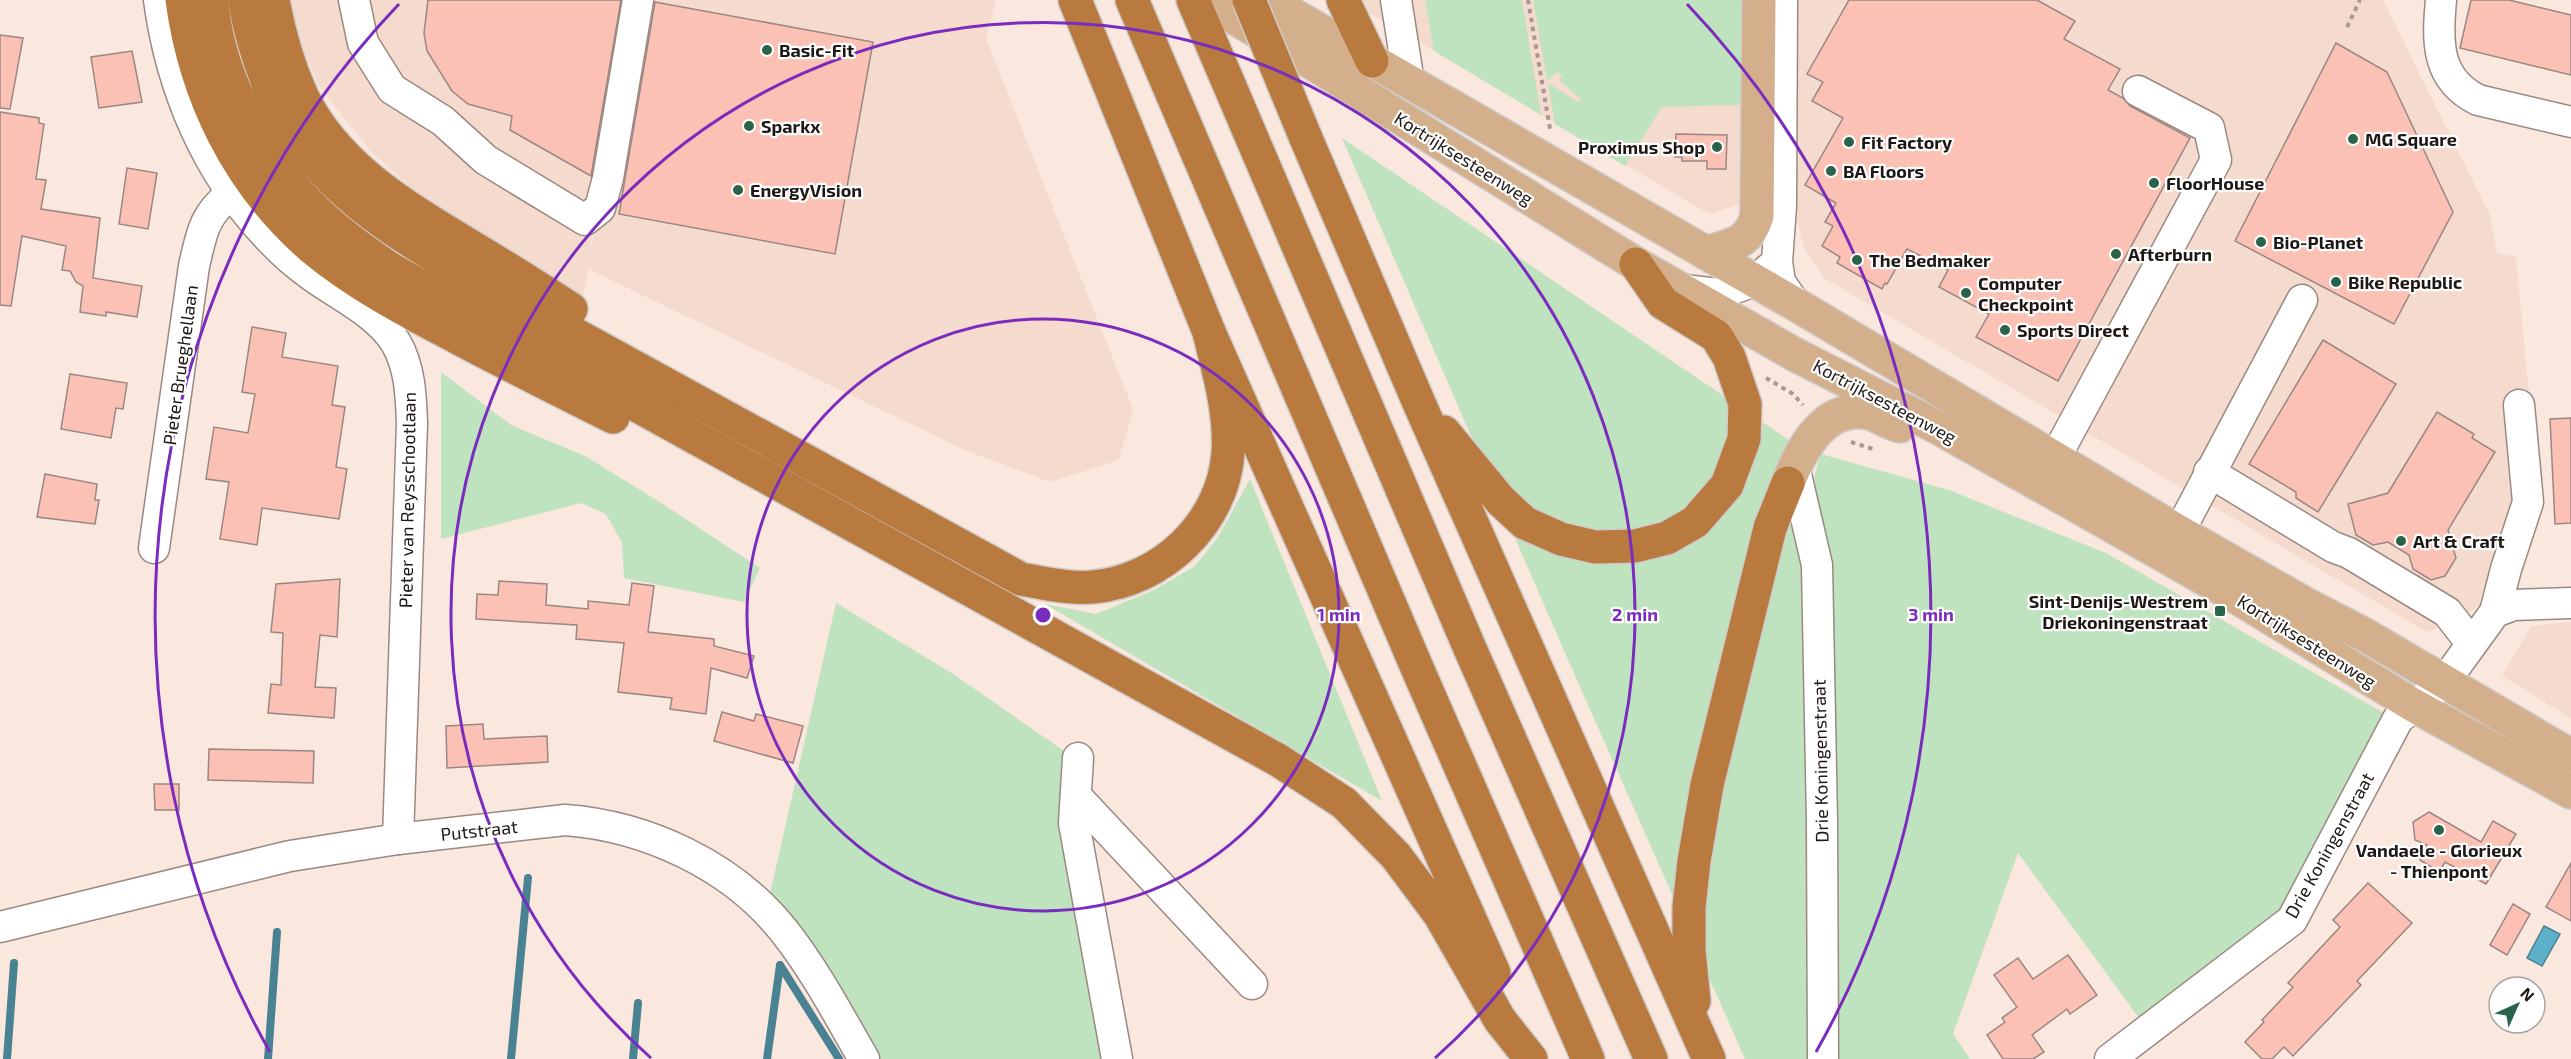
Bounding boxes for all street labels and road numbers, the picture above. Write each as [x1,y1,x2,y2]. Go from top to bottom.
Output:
street label: Kortrijksesteenweg [1391,107,1537,209]
street label: Pieter Brueghellaan [158,283,202,447]
street label: Kortrijksesteenweg [1810,354,1960,448]
street label: Pieter van Reysschootlaan [394,392,420,608]
street label: Kortrijksesteenweg [2234,590,2380,692]
street label: Drie Koningenstraat [1808,679,1832,843]
street label: Drie Koningenstraat [2280,768,2378,922]
street label: Putstraat [439,815,519,845]

